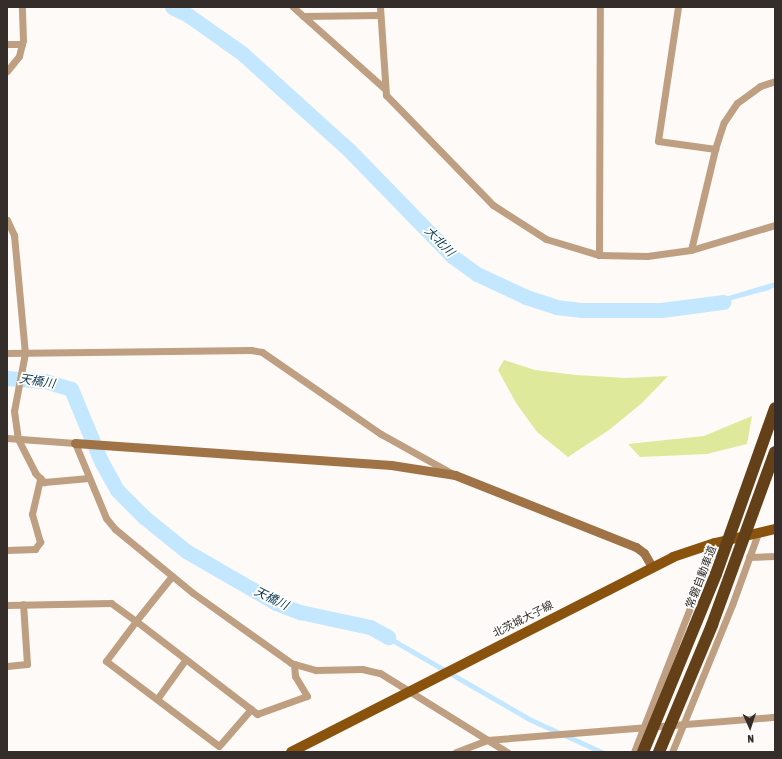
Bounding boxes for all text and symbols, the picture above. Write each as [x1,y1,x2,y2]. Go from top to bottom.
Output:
water label: 大北川 [421,224,457,260]
water label: 天橋川 [18,372,56,392]
street label: 常磐自動車道 [683,544,719,610]
water label: 天橋川 [252,585,290,613]
street label: 北茨城大子線 [491,598,555,640]
north arrow [730,707,770,747]
text: N [747,733,754,745]

